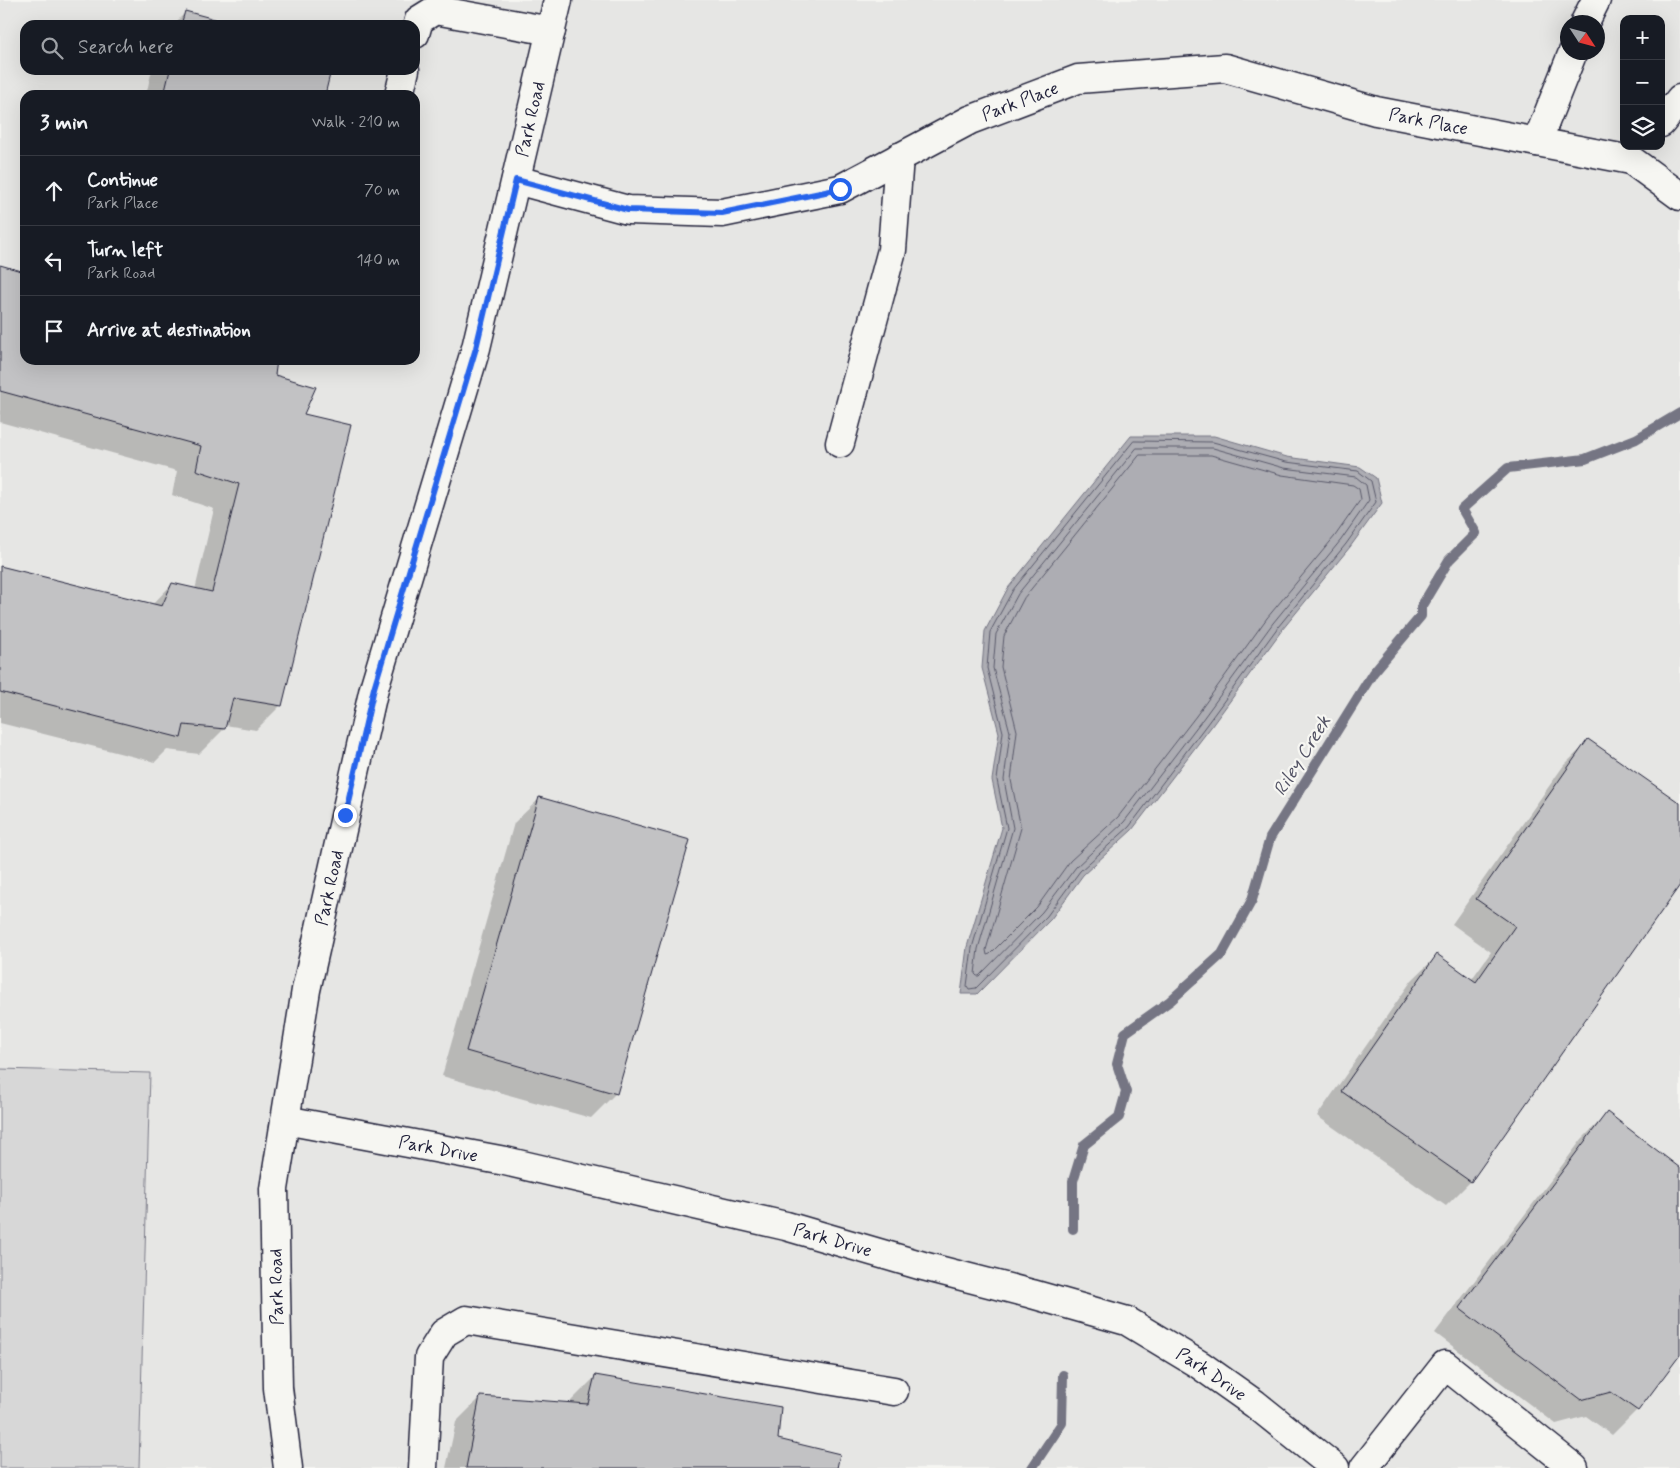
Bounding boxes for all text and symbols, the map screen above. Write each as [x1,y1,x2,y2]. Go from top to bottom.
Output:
north arrow [1560,15,1605,60]
map controls [1620,15,1665,150]
button: + [1620,15,1665,60]
search box [20,20,420,75]
icon: search [38,34,66,62]
text: Search here [78,35,174,60]
button: − [1620,60,1665,105]
street label: Park Place [978,76,1062,127]
street label: Park Road [510,79,551,159]
street label: Park Place [1387,103,1470,141]
button: layers [1620,105,1665,150]
text: 3 min [40,109,88,137]
text: Walk · 210 m [312,112,400,133]
text: Continue [87,168,158,193]
icon: ahead [40,177,68,205]
route start [829,178,852,201]
text: 70 m [364,180,400,201]
text: Park Place [87,193,158,214]
text: Turn left [87,238,163,263]
icon: left [40,247,68,275]
text: 140 m [356,250,400,271]
text: Park Road [87,263,155,284]
icon: arrive [40,317,68,345]
text: Arrive at destination [87,318,251,343]
water label: Riley Creek [1268,710,1337,801]
route end [334,804,357,827]
street label: Park Road [310,848,350,928]
street label: Park Drive [397,1130,480,1169]
street label: Park Drive [791,1218,874,1263]
street label: Park Road [264,1248,290,1326]
street label: Park Drive [1171,1342,1251,1407]

